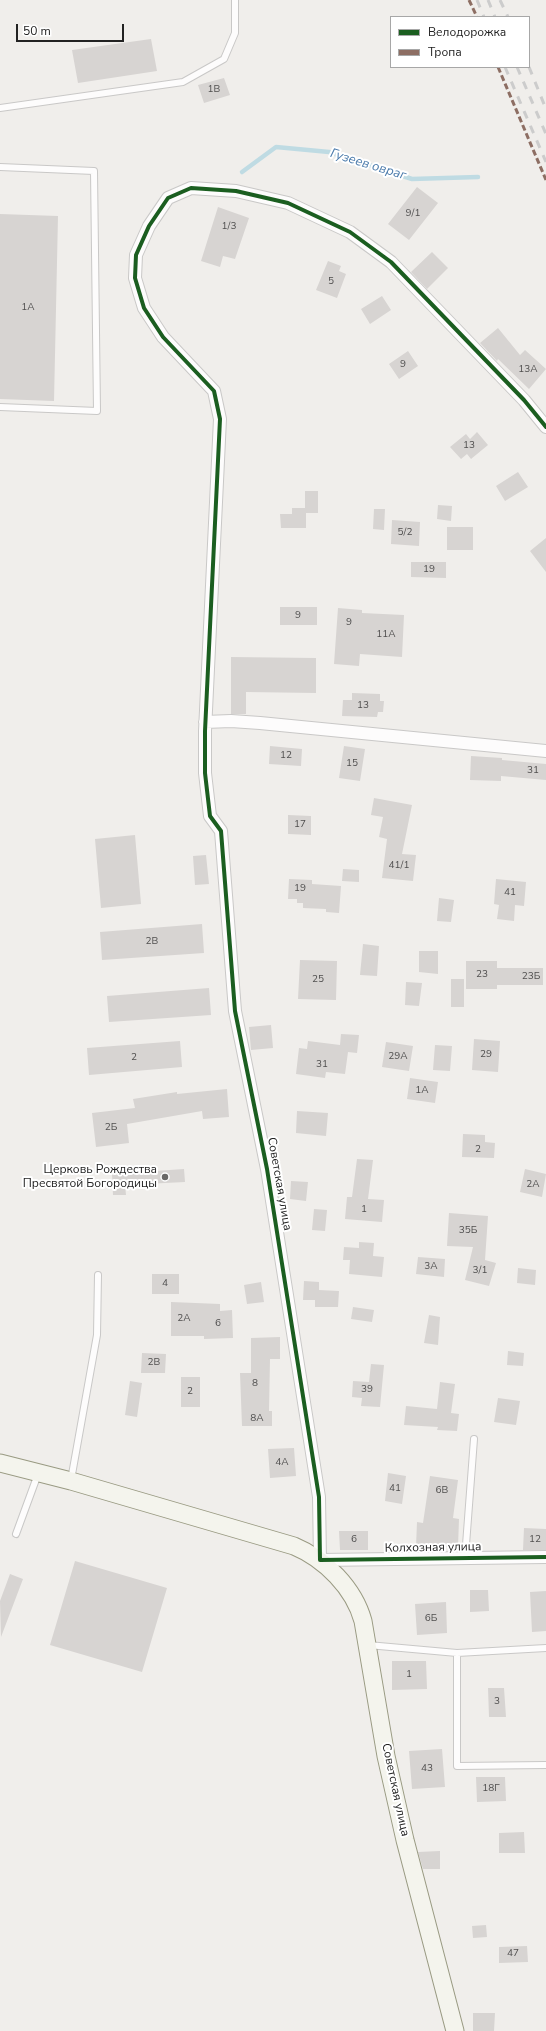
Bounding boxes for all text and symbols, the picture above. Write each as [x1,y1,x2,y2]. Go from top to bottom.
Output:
scale bar [18,16,126,42]
legend [390,16,530,68]
text: 50 m [23,23,51,39]
text: Велодорожка [428,24,506,40]
text: Тропа [428,44,462,60]
house number: 1В [208,84,220,96]
water label: Гузеев овраг [328,146,408,184]
house number: 9/1 [406,208,420,220]
house number: 1/3 [222,221,236,233]
house number: 5 [328,276,334,288]
house number: 1А [21,302,35,314]
house number: 9 [400,359,406,371]
house number: 13А [518,364,538,376]
house number: 13 [463,440,475,452]
house number: 5/2 [398,527,412,539]
house number: 19 [423,564,435,576]
house number: 9 [295,610,301,622]
house number: 9 [346,617,352,629]
house number: 11А [376,629,396,641]
house number: 13 [357,700,369,712]
house number: 12 [280,750,292,762]
house number: 15 [346,758,358,770]
house number: 31 [527,765,539,777]
house number: 17 [294,819,306,831]
house number: 41/1 [389,860,409,872]
house number: 19 [294,883,306,895]
house number: 41 [504,887,516,899]
house number: 2В [146,936,158,948]
house number: 23 [476,969,488,981]
house number: 23Б [522,971,540,983]
house number: 25 [312,974,324,986]
house number: 29 [480,1049,492,1061]
house number: 29А [388,1051,408,1063]
house number: 2 [131,1052,137,1064]
house number: 31 [316,1059,328,1071]
house number: 1А [415,1085,429,1097]
house number: 2Б [105,1122,117,1134]
street label: Советская улица [264,1136,294,1232]
house number: 2 [475,1144,481,1156]
place label: Церковь Рождества Пресвятой Богородицы [23,1163,157,1191]
marker: Церковь Рождества Пресвятой Богородицы [160,1172,170,1182]
house number: 2А [526,1179,540,1191]
house number: 1 [361,1204,367,1216]
house number: 35Б [459,1225,477,1237]
house number: 3А [424,1261,438,1273]
house number: 3/1 [473,1265,487,1277]
house number: 4 [162,1278,168,1290]
house number: 2А [177,1313,191,1325]
house number: 6 [215,1318,221,1330]
house number: 2В [148,1357,160,1369]
house number: 8 [252,1378,258,1390]
house number: 39 [361,1384,373,1396]
house number: 2 [187,1386,193,1398]
house number: 8А [250,1413,264,1425]
house number: 4А [275,1457,289,1469]
house number: 41 [389,1483,401,1495]
house number: 6В [436,1485,448,1497]
house number: 6 [351,1534,357,1546]
house number: 12 [529,1534,541,1546]
street label: Колхозная улица [385,1540,481,1556]
house number: 6Б [425,1613,437,1625]
house number: 1 [406,1669,412,1681]
house number: 3 [494,1696,500,1708]
street label: Советская улица [378,1742,412,1838]
house number: 43 [421,1763,433,1775]
house number: 18Г [482,1783,500,1795]
house number: 47 [507,1948,519,1960]

